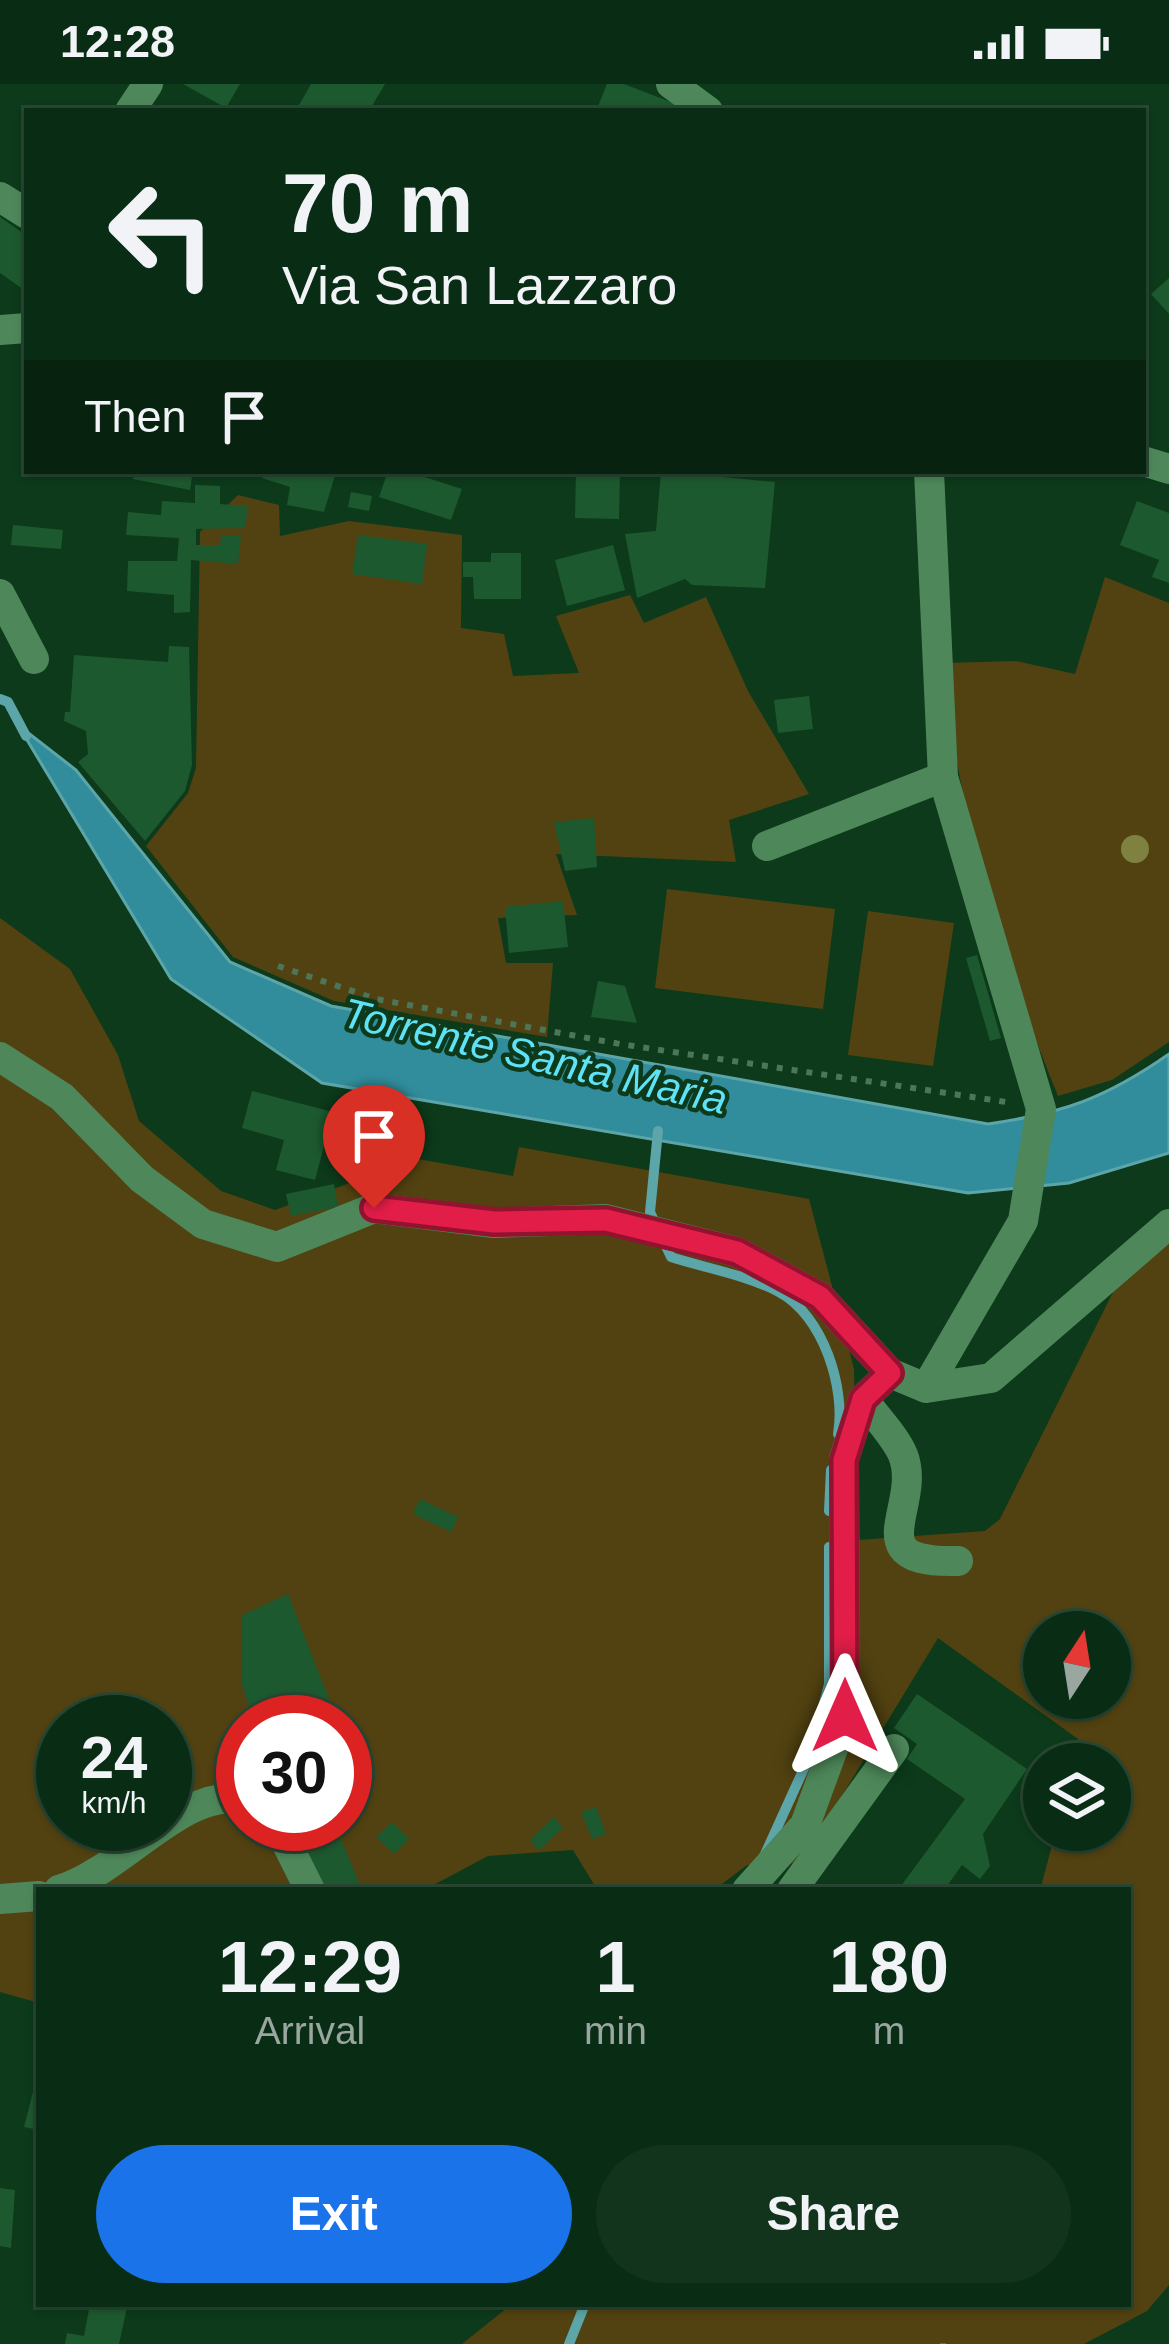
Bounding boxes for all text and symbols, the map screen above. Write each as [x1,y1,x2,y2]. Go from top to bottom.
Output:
text: 12:28 [60,16,175,67]
icon: left [84,156,240,312]
text: 70 m [282,156,473,250]
text: Via San Lazzaro [282,255,677,315]
icon: arrive [211,384,277,450]
text: Then [84,391,187,442]
water label: Torrente Santa Maria [338,989,732,1123]
pin [323,1085,425,1208]
icon: arrive [341,1103,407,1169]
north arrow [1023,1611,1131,1719]
map controls [1023,1611,1131,1851]
position arrow [782,1653,908,1779]
speed limit sign: 30 [216,1695,372,1851]
text: 24 [81,1724,147,1791]
button: layers [1023,1743,1131,1851]
text: km/h [81,1786,147,1819]
text: 12:29 [218,1927,402,2007]
text: 1 [595,1927,636,2007]
text: 180 [829,1927,949,2007]
text: Arrival [255,2009,365,2052]
text: min [584,2009,647,2052]
text: m [873,2009,905,2052]
button: Exit [96,2145,572,2283]
button: Share [596,2145,1071,2283]

